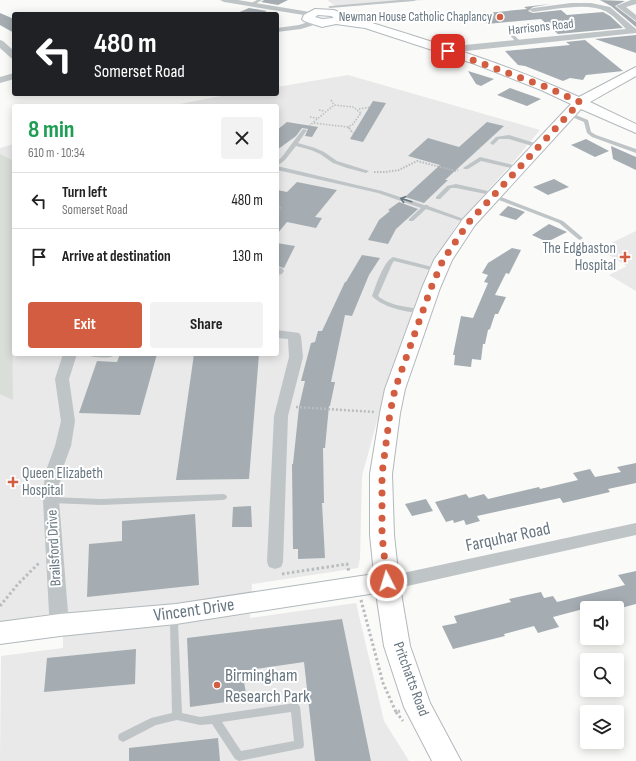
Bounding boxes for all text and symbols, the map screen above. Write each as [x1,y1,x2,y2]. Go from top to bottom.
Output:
place label: Newman House Catholic Chaplancy [339,9,492,25]
marker: Newman House Catholic Chaplancy [495,12,505,22]
street label: Harrisons Road [508,16,574,38]
text: 480 m [94,27,157,60]
icon: left [28,28,80,80]
pin [431,34,465,68]
icon: arrive [437,40,459,62]
text: Somerset Road [94,61,185,82]
text: 8 min [28,115,75,144]
button: close [221,117,263,159]
text: 610 m · 10:34 [28,145,85,161]
text: Turn left [62,183,107,202]
icon: left [28,190,50,212]
text: 480 m [231,191,263,210]
one-way arrow [400,196,413,203]
text: Somerset Road [62,202,128,218]
place label: The Edgbaston Hospital [542,239,616,275]
icon: arrive [28,246,50,268]
text: Arrive at destination [62,247,171,266]
text: 130 m [233,247,263,266]
marker: The Edgbaston Hospital [619,251,631,263]
button: Exit [28,302,142,348]
button: Share [150,302,263,348]
place label: Queen Elizabeth Hospital [22,464,103,500]
marker: Queen Elizabeth Hospital [7,476,19,488]
street label: Brailsford Drive [43,509,65,587]
street label: Farquhar Road [464,518,552,556]
position arrow [366,560,408,602]
street label: Vincent Drive [152,594,236,626]
map controls [580,601,624,749]
button: sound [580,601,624,645]
street label: Pritchatts Road [389,639,433,719]
button: search [580,653,624,697]
place label: Birmingham Research Park [225,665,310,707]
marker: Birmingham Research Park [212,680,222,690]
button: layers [580,705,624,749]

